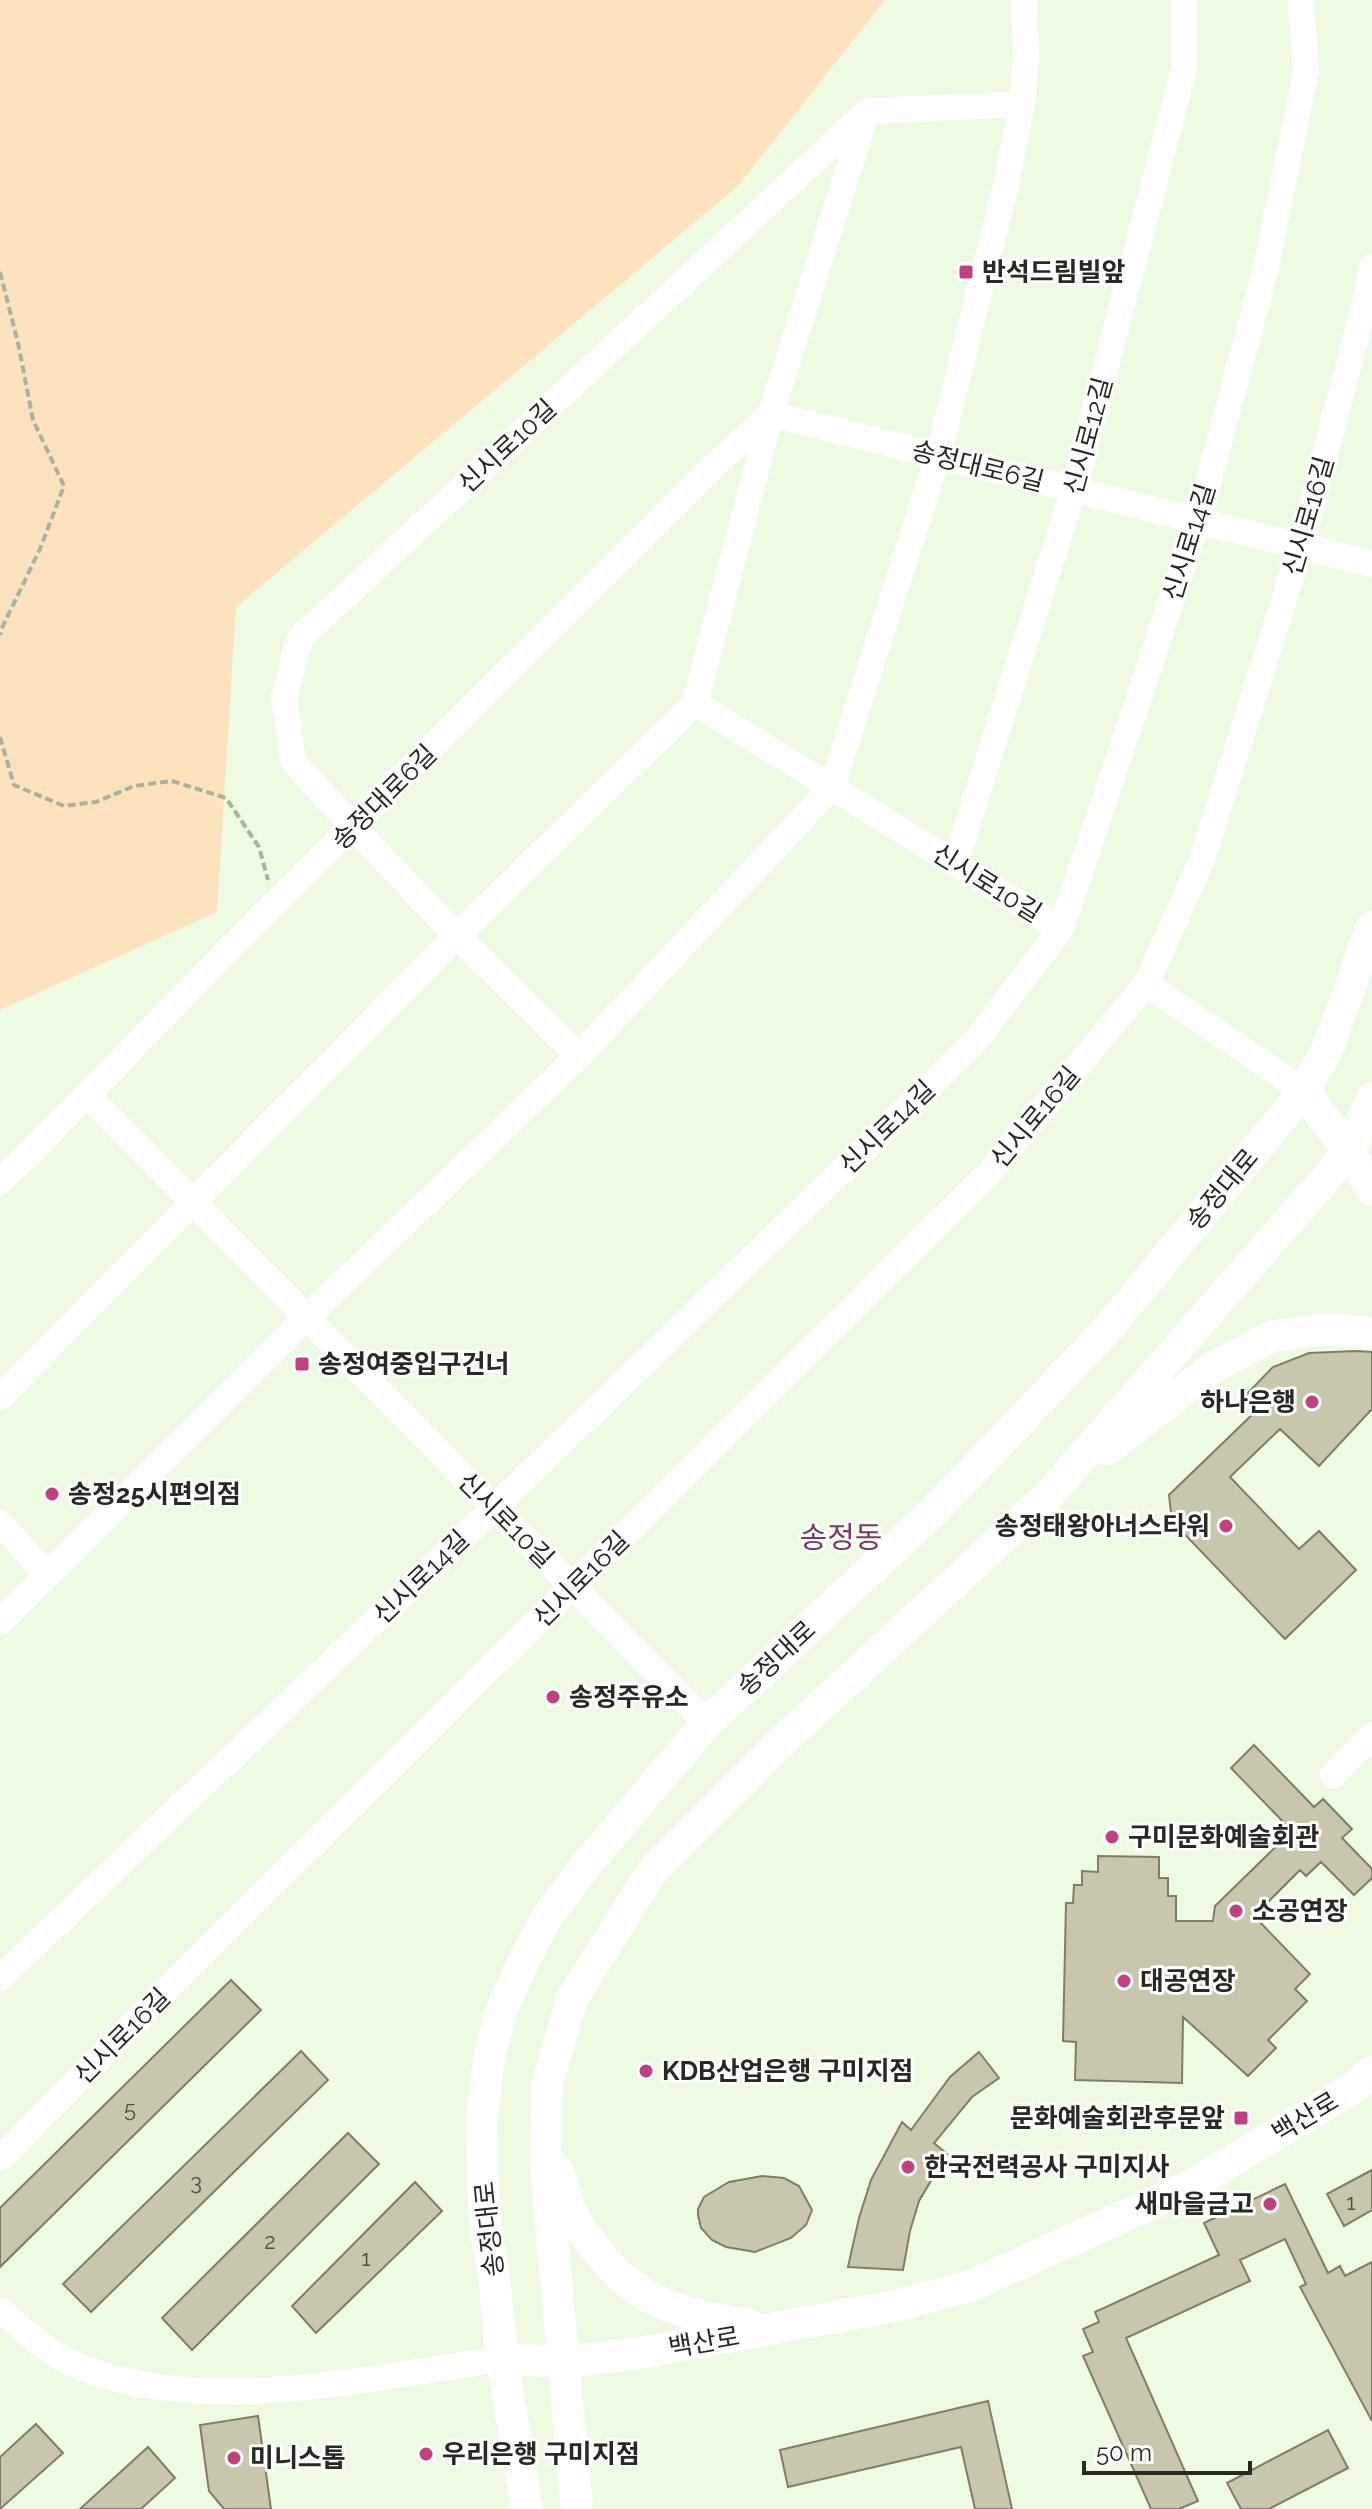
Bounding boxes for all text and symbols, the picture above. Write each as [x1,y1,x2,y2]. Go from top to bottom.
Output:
place label: 반석드림빌앞 [982,257,1126,287]
marker: 반석드림빌앞 [957,263,975,281]
street label: 신시로12길 [1058,374,1118,498]
street label: 신시로10길 [452,393,562,499]
street label: 송정대로6길 [909,435,1047,497]
street label: 신시로16길 [1277,453,1339,579]
street label: 신시로14길 [1157,480,1221,604]
street label: 송정대로6길 [326,739,442,855]
street label: 신시로10길 [927,838,1047,928]
street label: 신시로16길 [984,1060,1086,1174]
street label: 신시로14길 [833,1074,941,1180]
street label: 송정대로 [1180,1143,1264,1235]
place label: 송정여중입구건너 [318,1349,509,1379]
marker: 송정여중입구건너 [293,1355,311,1373]
place label: 하나은행 [1200,1387,1296,1417]
marker: 하나은행 [1303,1393,1321,1411]
street label: 신시로10길 [452,1466,560,1574]
place label: 송정25시편의점 [68,1479,241,1509]
marker: 송정25시편의점 [43,1485,61,1503]
place label: 송정태왕아너스타워 [995,1511,1210,1541]
marker: 송정태왕아너스타워 [1217,1517,1235,1535]
district label: 송정동 [800,1520,882,1555]
street label: 신시로14길 [367,1524,475,1630]
street label: 신시로16길 [527,1525,635,1633]
street label: 송정대로 [731,1614,821,1702]
place label: 송정주유소 [569,1682,689,1712]
marker: 송정주유소 [544,1688,562,1706]
place label: 구미문화예술회관 [1128,1822,1319,1852]
marker: 구미문화예술회관 [1103,1828,1121,1846]
place label: 소공연장 [1252,1896,1348,1926]
marker: 소공연장 [1227,1902,1245,1920]
place label: 대공연장 [1140,1966,1236,1996]
marker: 대공연장 [1115,1972,1133,1990]
street label: 신시로16길 [68,1982,176,2090]
place label: KDB산업은행 구미지점 [662,2056,913,2086]
marker: KDB산업은행 구미지점 [637,2062,655,2080]
street label: 백산로 [1267,2086,1343,2148]
house number: 5 [124,2096,136,2122]
place label: 문화예술회관후문앞 [1010,2103,1225,2133]
marker: 문화예술회관후문앞 [1232,2109,1250,2127]
place label: 한국전력공사 구미지사 [924,2152,1170,2182]
marker: 한국전력공사 구미지사 [899,2158,917,2176]
house number: 3 [190,2169,202,2195]
street label: 송정대로 [469,2180,509,2278]
place label: 새마을금고 [1134,2189,1254,2219]
house number: 1 [1346,2189,1356,2215]
marker: 새마을금고 [1261,2195,1279,2213]
house number: 2 [264,2228,276,2254]
house number: 1 [361,2245,371,2271]
street label: 백산로 [666,2321,742,2363]
scale bar [1084,2425,1250,2475]
text: 50 m [1096,2438,1152,2467]
place label: 우리은행 구미지점 [442,2439,640,2469]
place label: 미니스톱 [250,2443,346,2473]
marker: 우리은행 구미지점 [417,2445,435,2463]
marker: 미니스톱 [225,2449,243,2467]

